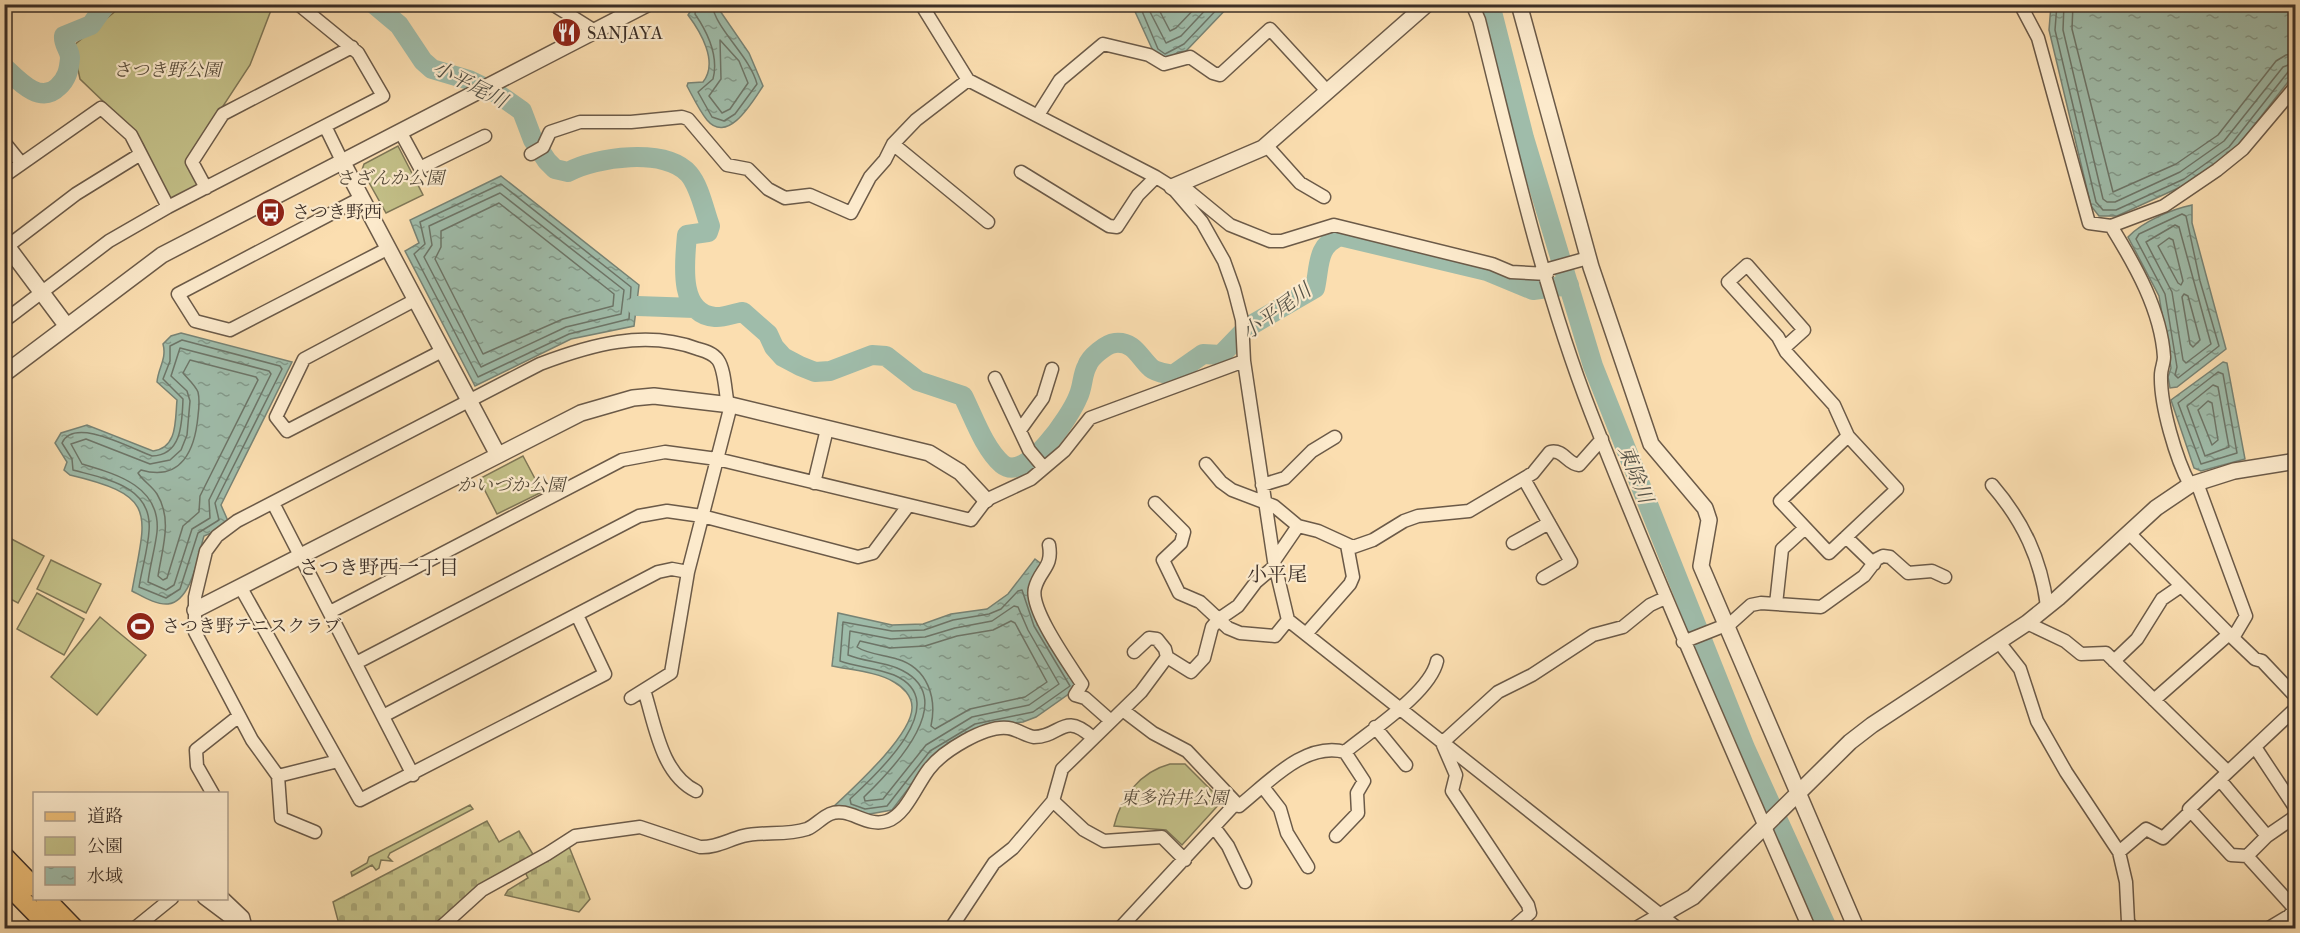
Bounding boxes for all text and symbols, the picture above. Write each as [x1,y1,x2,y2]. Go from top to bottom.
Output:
restaurant icon: SANJAYA [550,17,582,49]
place label: SANJAYA [587,23,663,44]
water label: 小平尾川 [429,56,512,114]
park label: さつき野公園 [113,60,224,81]
park label: さざんか公園 [336,168,447,189]
bus stop icon: さつき野西 [255,196,287,228]
place label: さつき野西 [292,202,382,223]
water label: 小平尾川 [1237,277,1317,344]
water label: 東除川 [1614,442,1658,508]
park label: かいづか公園 [457,475,568,496]
district label: さつき野西一丁目 [299,556,459,579]
district label: 小平尾 [1247,563,1307,586]
sports icon: さつき野テニスクラブ [125,610,157,642]
place label: さつき野テニスクラブ [162,616,341,637]
park label: 東多治井公園 [1120,788,1231,809]
legend [33,792,228,900]
text: 道路 [87,806,123,827]
text: 公園 [87,836,123,857]
text: 水域 [87,866,123,887]

